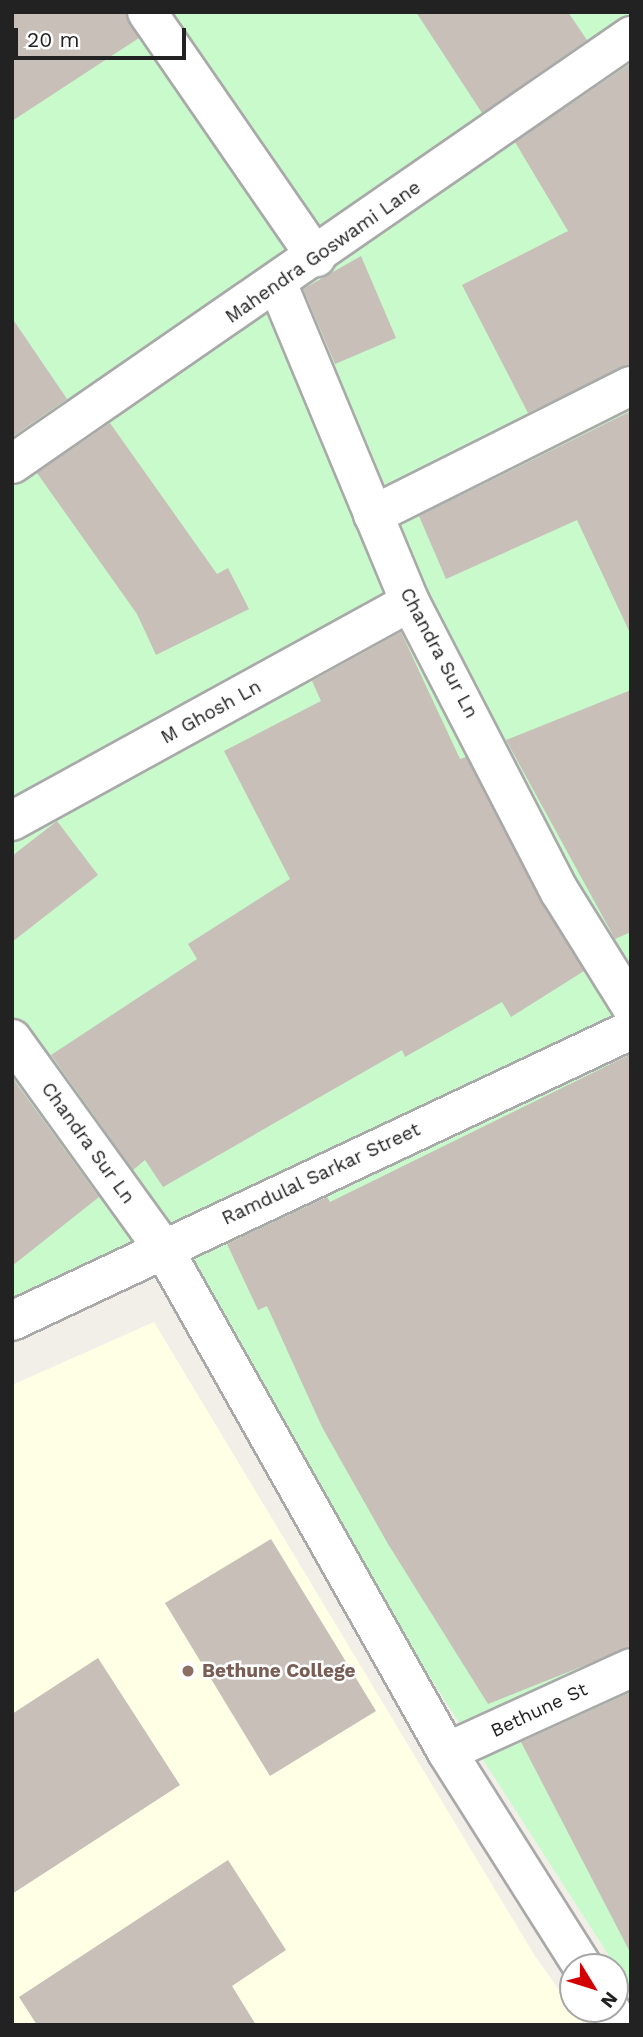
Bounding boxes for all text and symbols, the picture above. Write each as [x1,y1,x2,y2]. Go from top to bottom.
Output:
scale bar [18,14,189,58]
text: 20 m [27,27,79,52]
street label: Mahendra Goswami Lane [221,176,425,328]
street label: Chandra Sur Ln [395,584,483,722]
street label: M Ghosh Ln [157,675,265,749]
street label: Chandra Sur Ln [36,1078,140,1208]
street label: Ramdulal Sarkar Street [218,1118,424,1230]
place label: Bethune College [202,1660,356,1682]
marker: Bethune College [180,1663,196,1679]
street label: Bethune St [487,1678,591,1742]
north arrow [559,1953,629,2023]
text: N [596,1987,623,2013]

